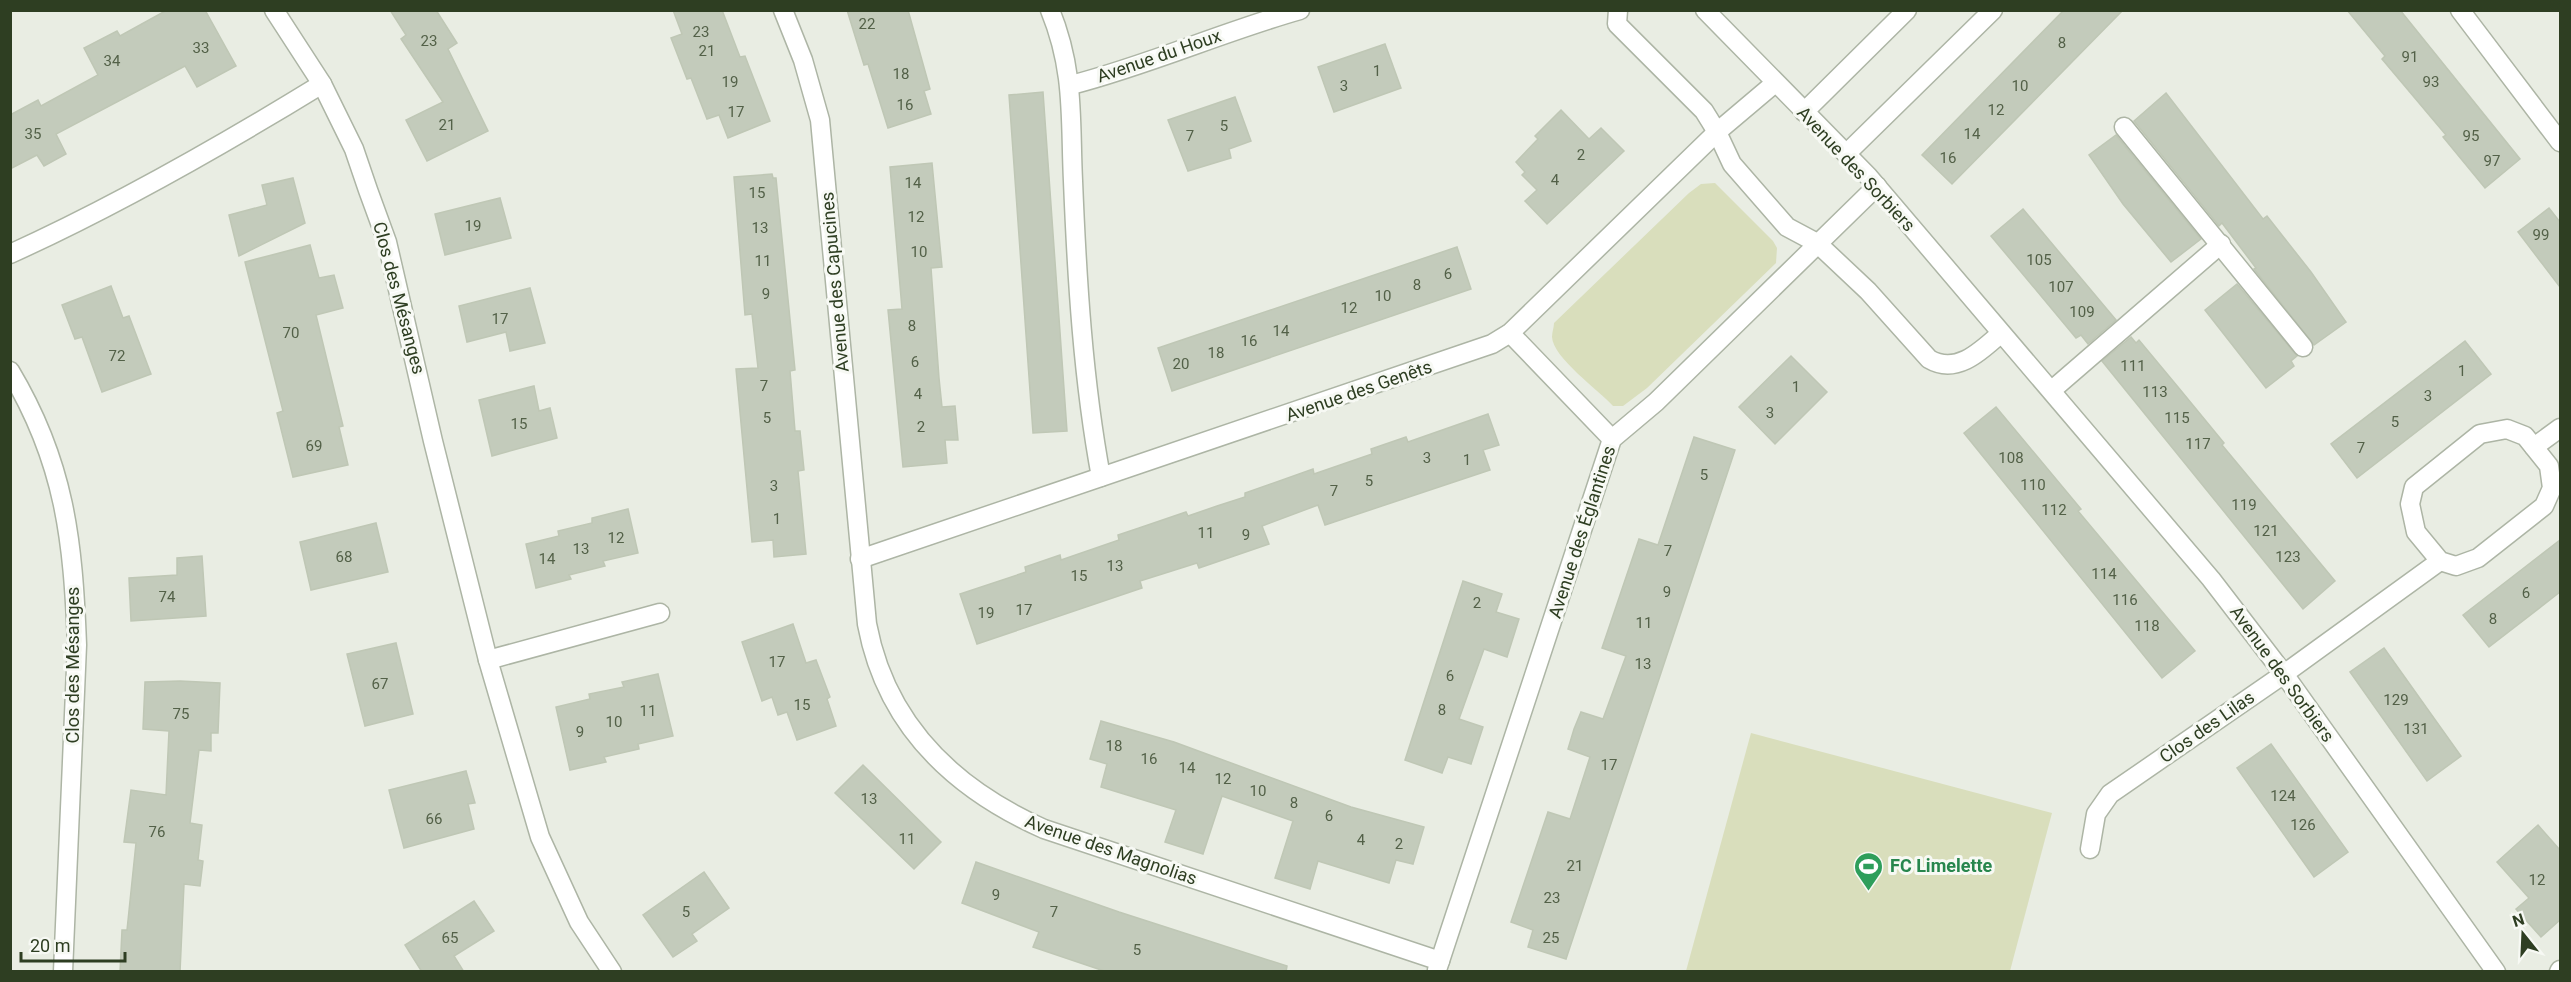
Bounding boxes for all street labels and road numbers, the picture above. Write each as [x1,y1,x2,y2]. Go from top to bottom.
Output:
street label: Avenue du Houx [1094,24,1224,87]
street label: Avenue des Sorbiers [1793,102,1920,236]
street label: Avenue des Capucines [816,191,853,373]
street label: Clos des Mésanges [369,219,430,376]
street label: Avenue des Genêts [1283,356,1435,425]
street label: Avenue des Églantines [1544,443,1619,621]
street label: Clos des Mésanges [62,587,83,743]
street label: Avenue des Sorbiers [2226,601,2339,746]
street label: Clos des Lilas [2155,686,2258,767]
street label: Avenue des Magnolias [1022,810,1200,889]

